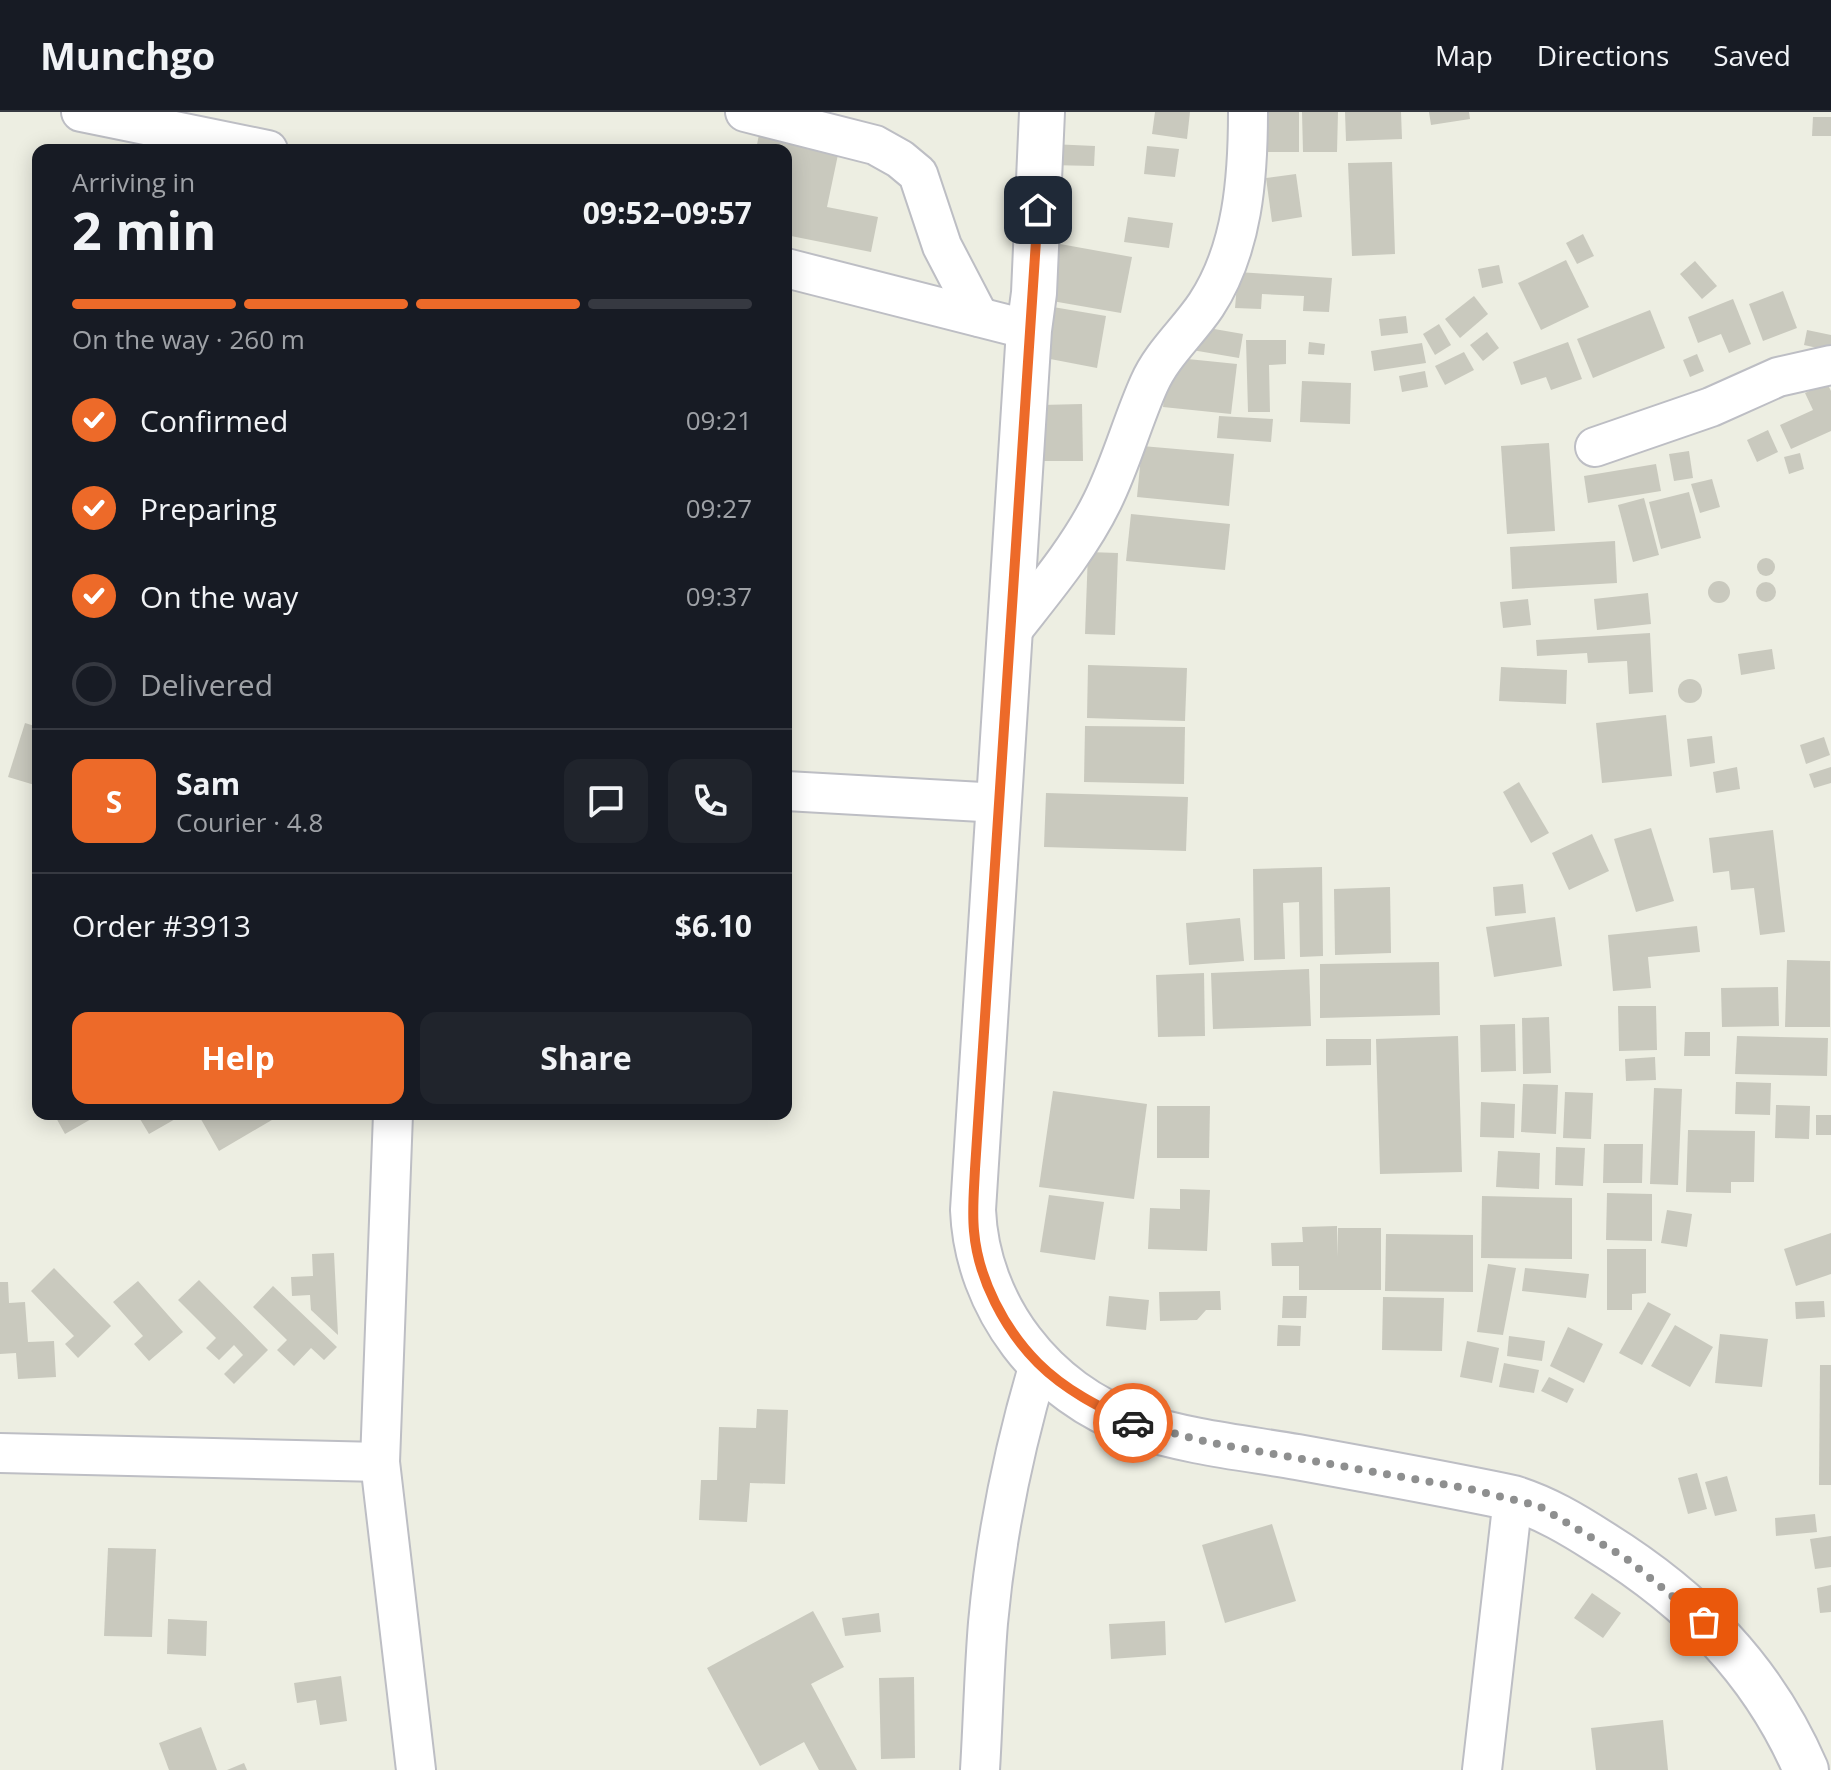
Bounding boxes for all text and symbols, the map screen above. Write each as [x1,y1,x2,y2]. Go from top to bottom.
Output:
text: Munchgo [40,29,215,81]
text: Map [1435,36,1493,74]
text: Directions [1537,36,1669,74]
text: Saved [1713,36,1791,74]
text: Arriving in [72,164,195,200]
pin [1004,176,1072,244]
icon: home [1016,188,1060,232]
text: 09:52–09:57 [583,192,752,233]
text: 2 min [72,194,216,265]
text: On the way · 260 m [72,321,305,357]
icon: check [72,398,116,442]
text: Confirmed [140,400,288,441]
text: 09:21 [686,402,752,438]
icon: check [72,486,116,530]
text: Preparing [140,488,277,529]
text: 09:27 [686,490,752,526]
icon: check [72,574,116,618]
text: On the way [140,576,298,617]
text: 09:37 [686,578,752,614]
text: Delivered [140,664,273,705]
button: chat [564,759,648,843]
button: phone [668,759,752,843]
text: Sam [176,763,240,804]
text: S [106,781,122,822]
text: Courier · 4.8 [176,804,323,840]
text: Order #3913 [72,905,251,946]
text: $6.10 [675,905,752,946]
button: Help [72,1012,404,1104]
button: Share [420,1012,752,1104]
courier [1093,1383,1173,1463]
icon: car [1111,1401,1155,1445]
pin [1670,1588,1738,1656]
icon: bag [1682,1600,1726,1644]

